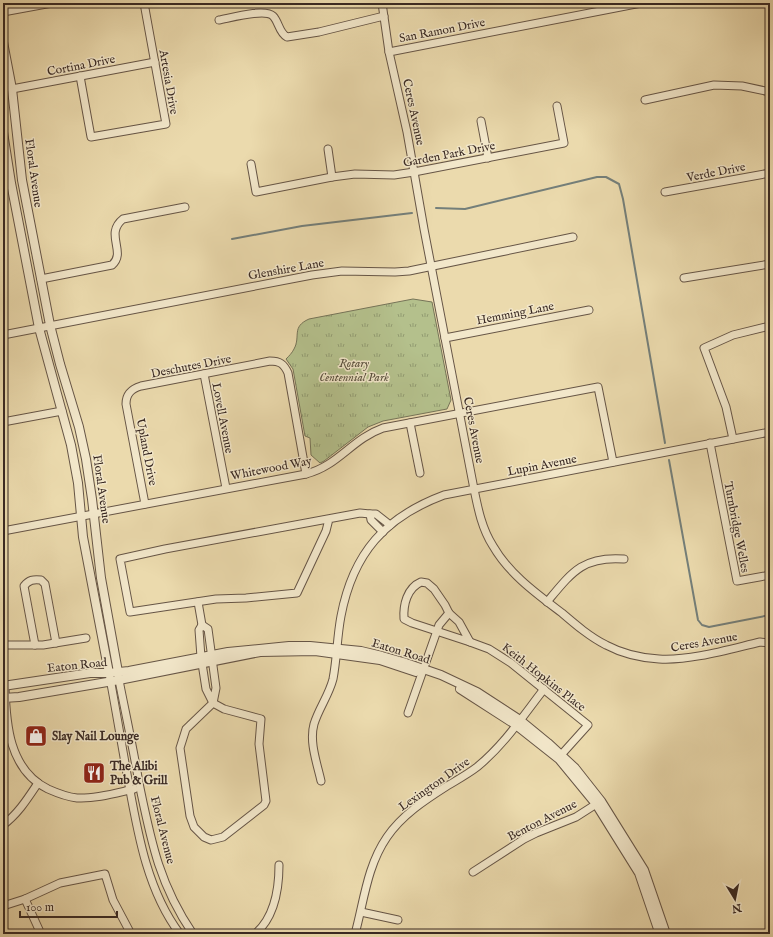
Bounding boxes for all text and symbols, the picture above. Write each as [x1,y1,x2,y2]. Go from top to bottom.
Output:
street label: San Ramon Drive [398,15,487,46]
street label: Artesia Drive [155,48,182,116]
street label: Cortina Drive [46,51,117,79]
street label: Ceres Avenue [399,78,428,147]
street label: Floral Avenue [21,138,46,209]
street label: Garden Park Drive [402,138,497,171]
street label: Verde Drive [684,159,747,186]
street label: Glenshire Lane [247,255,326,284]
street label: Hemming Lane [475,299,556,328]
street label: Deschutes Drive [150,351,233,382]
park label: Rotary Centennial Park [319,356,389,385]
street label: Lovell Avenue [208,382,237,455]
street label: Ceres Avenue [460,396,487,465]
street label: Upland Drive [132,417,160,488]
street label: Lupin Avenue [506,451,579,481]
street label: Whitewood Way [229,453,313,484]
street label: Floral Avenue [89,454,114,525]
street label: Turnbridge Welles [720,480,753,574]
street label: Ceres Avenue [670,629,739,656]
street label: Eaton Road [370,636,432,668]
street label: Keith Hopkins Place [498,640,589,716]
street label: Eaton Road [46,655,108,676]
shop icon: Slay Nail Lounge [23,723,49,749]
place label: Slay Nail Lounge [52,729,140,745]
street label: Lexington Drive [396,754,473,815]
place label: The Alibi Pub & Grill [109,759,168,788]
restaurant icon: The Alibi Pub & Grill [81,760,107,786]
street label: Floral Avenue [147,795,178,866]
street label: Benton Avenue [505,796,580,844]
north arrow [715,879,755,919]
scale bar [20,893,117,919]
text: 100 m [26,900,54,915]
text: N [730,900,743,916]

